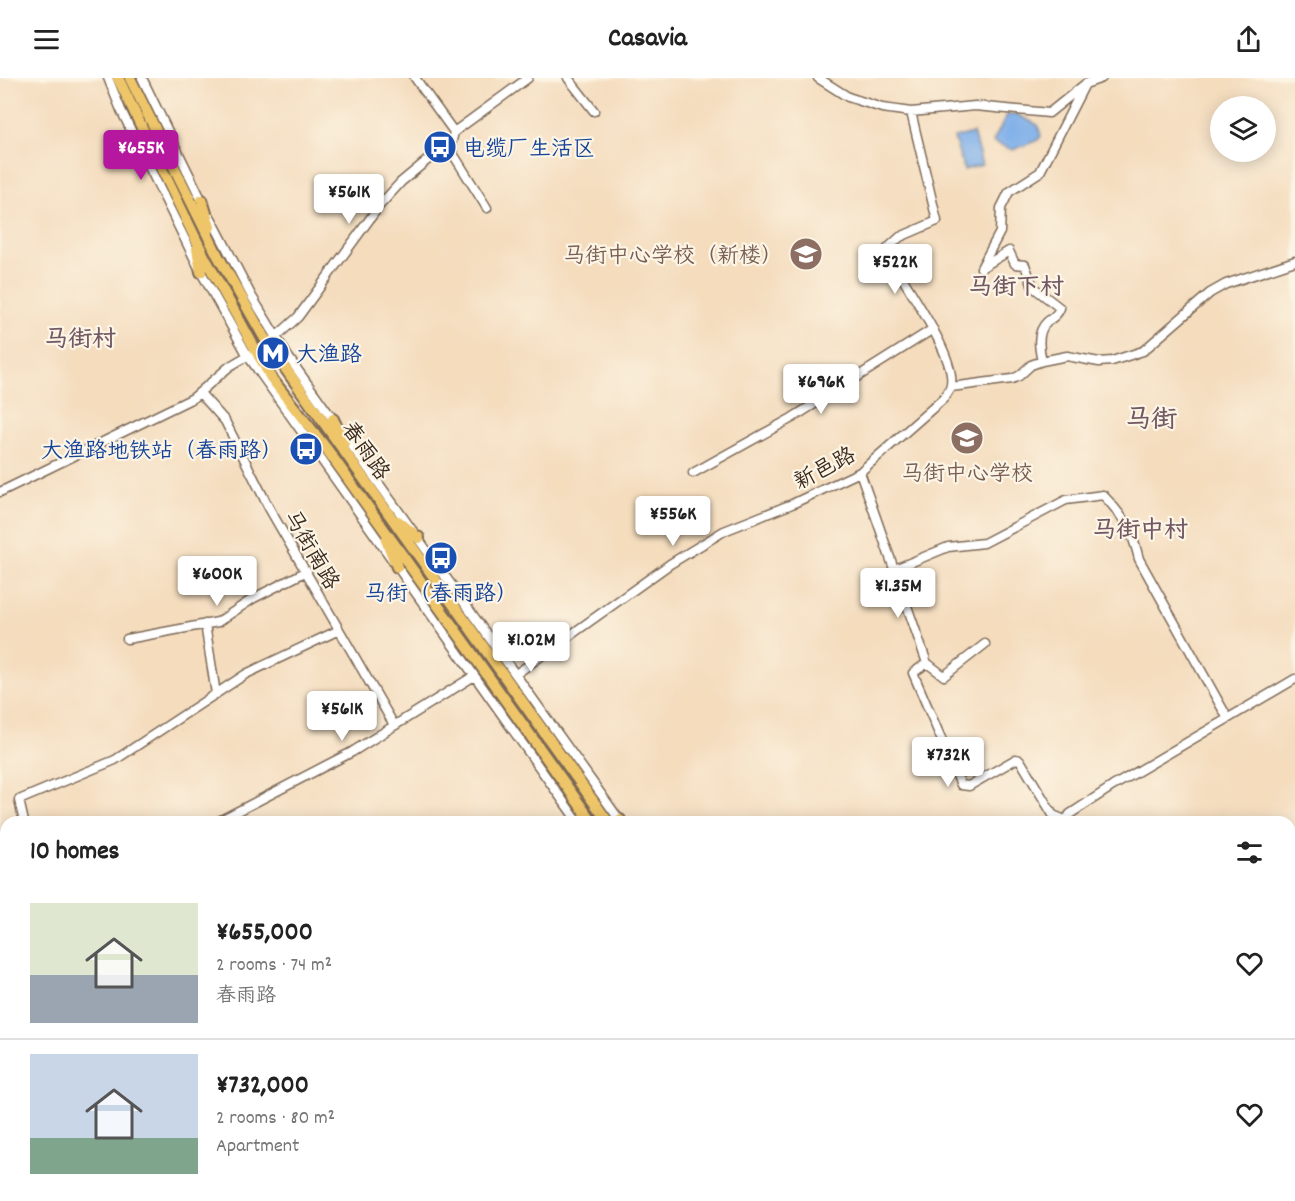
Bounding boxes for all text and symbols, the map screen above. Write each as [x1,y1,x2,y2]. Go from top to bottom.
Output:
text: Casavia [608,20,687,59]
icon: menu [30,23,63,56]
icon: share [1232,23,1265,56]
map controls [1210,96,1276,162]
button: layers [1210,96,1276,162]
bus stop icon: 电缆厂生活区 [422,129,458,165]
pin: ¥655K [99,130,183,181]
text: ¥655K [117,135,165,163]
place label: 电缆厂生活区 [463,135,595,166]
pin: ¥561K [307,174,391,225]
text: ¥561K [328,179,370,207]
school or university icon: 马街中心学校（新楼） [788,236,824,272]
place label: 马街中心学校（新楼） [563,242,783,273]
pin: ¥522K [853,244,937,295]
text: ¥522K [872,249,918,277]
district label: 马街下村 [968,272,1064,306]
district label: 马街村 [44,324,116,358]
metro station icon: 大渔路 [255,335,291,371]
place label: 大渔路 [296,341,362,372]
pin: ¥696K [779,364,863,415]
text: ¥696K [797,369,845,397]
district label: 马街 [1125,403,1177,440]
street label: 春雨路 [333,416,396,488]
school or university icon: 马街中心学校 [949,420,985,456]
bus stop icon: 大渔路地铁站（春雨路） [288,431,324,467]
place label: 大渔路地铁站（春雨路） [41,437,283,468]
street label: 新邑路 [789,441,862,499]
place label: 马街中心学校 [901,460,1033,491]
pin: ¥556K [631,496,715,547]
text: ¥556K [649,501,697,529]
street label: 马街南路 [275,505,345,597]
district label: 马街中村 [1092,515,1188,549]
bus stop icon: 马街（春雨路） [423,540,459,576]
pin: ¥600K [175,556,259,607]
text: ¥600K [192,561,242,589]
pin: ¥1.35M [849,568,947,619]
text: ¥1.35M [874,573,922,601]
place label: 马街（春雨路） [364,580,518,611]
pin: ¥1.02M [482,622,580,673]
text: ¥1.02M [507,627,555,655]
pin: ¥561K [300,691,384,742]
text: ¥561K [321,696,363,724]
pin: ¥732K [906,737,990,788]
text: ¥732K [926,742,970,770]
text: 10 homes [30,834,120,871]
icon: filters [1233,836,1266,869]
text: ¥655,000 [216,915,313,952]
icon: home [78,927,150,999]
icon: heart [1233,947,1266,980]
text: 2 rooms · 74 m² [216,952,332,980]
text: 春雨路 [216,983,276,1011]
text: ¥732,000 [216,1068,309,1105]
icon: home [78,1078,150,1150]
icon: heart [1233,1098,1266,1131]
text: 2 rooms · 80 m² [216,1105,335,1133]
text: Apartment [216,1133,299,1161]

